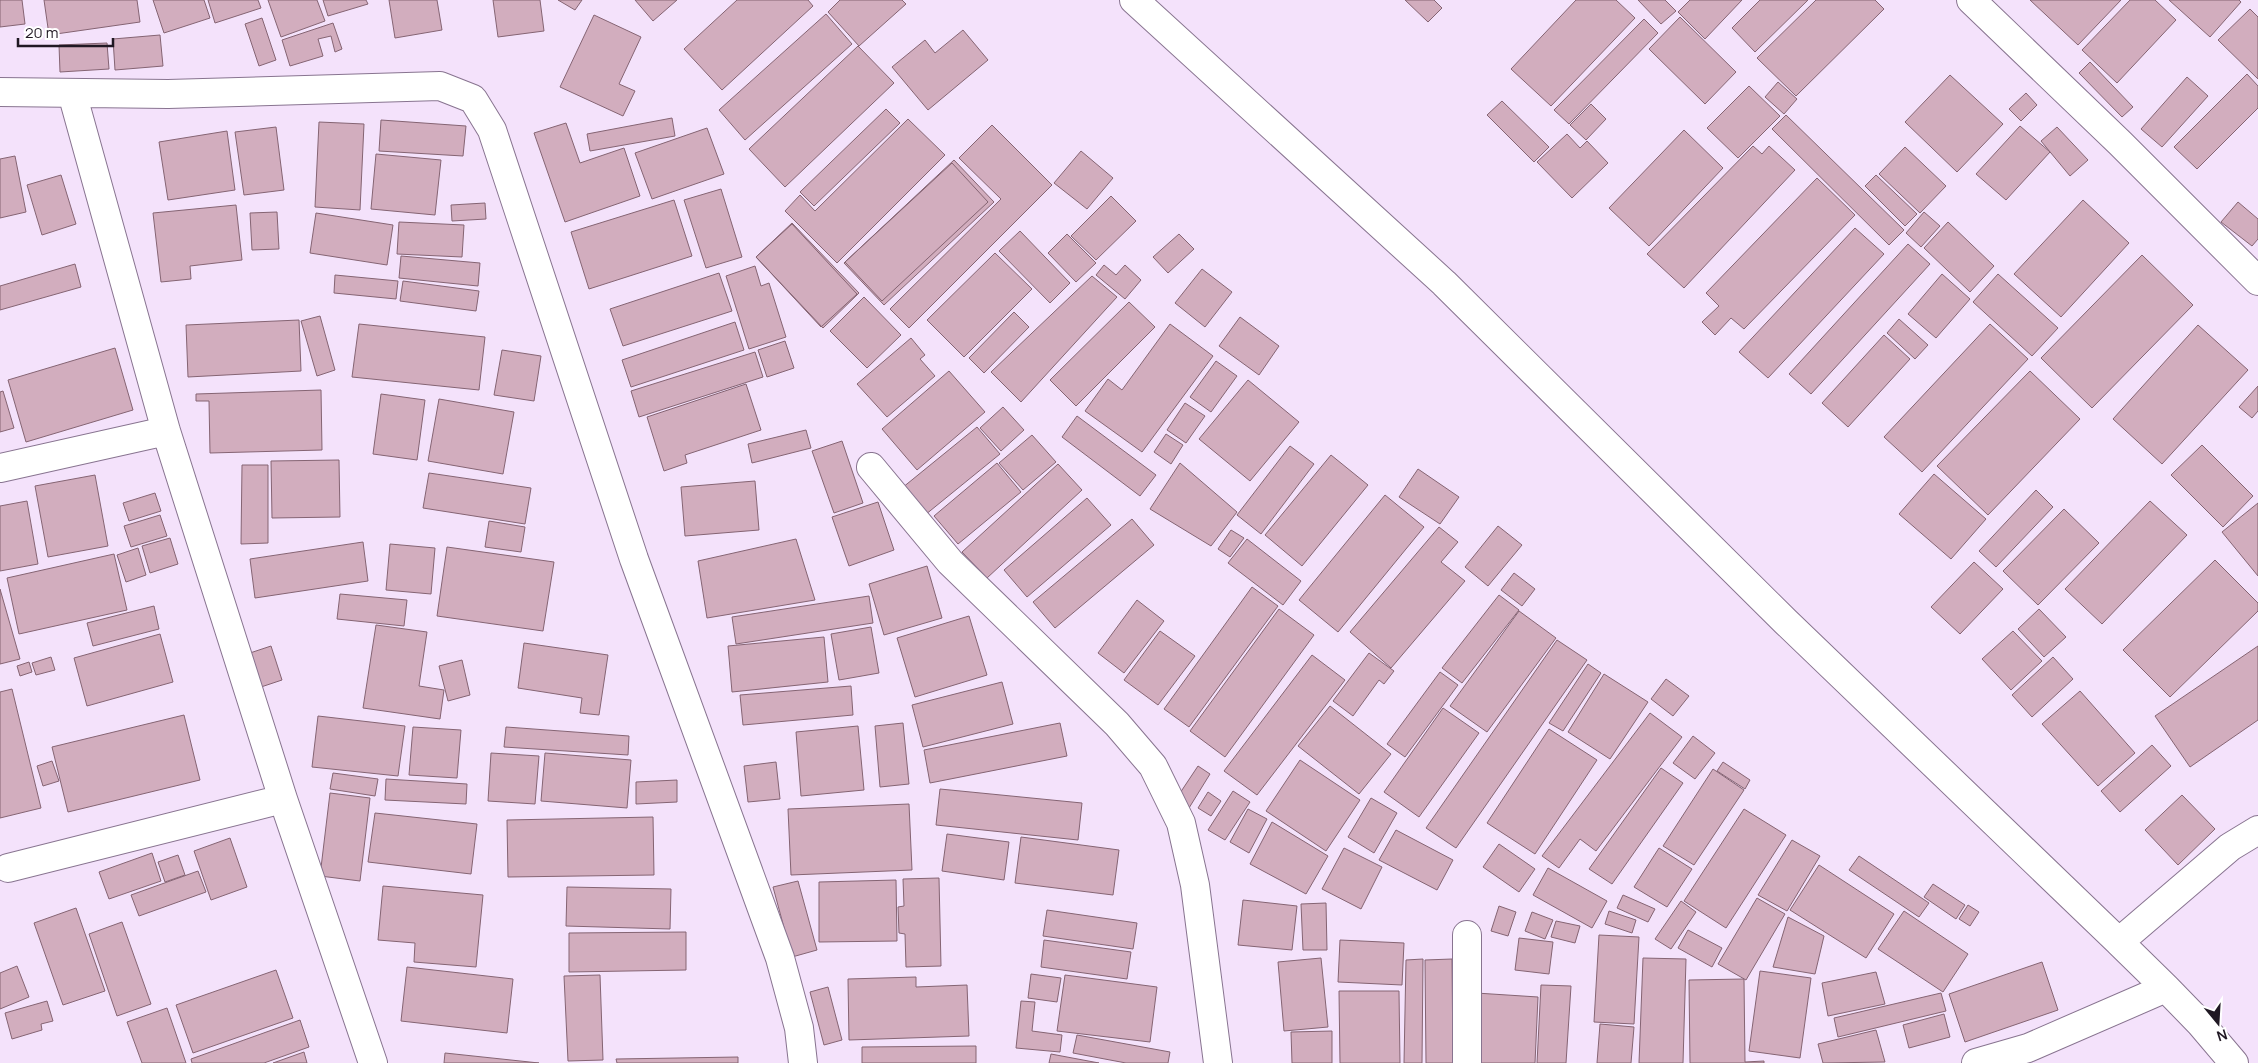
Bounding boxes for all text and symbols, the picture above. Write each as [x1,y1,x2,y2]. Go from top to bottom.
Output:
scale bar [18,15,112,47]
text: 20 m [25,22,58,43]
north arrow [2193,998,2243,1048]
text: N [2214,1025,2230,1046]

